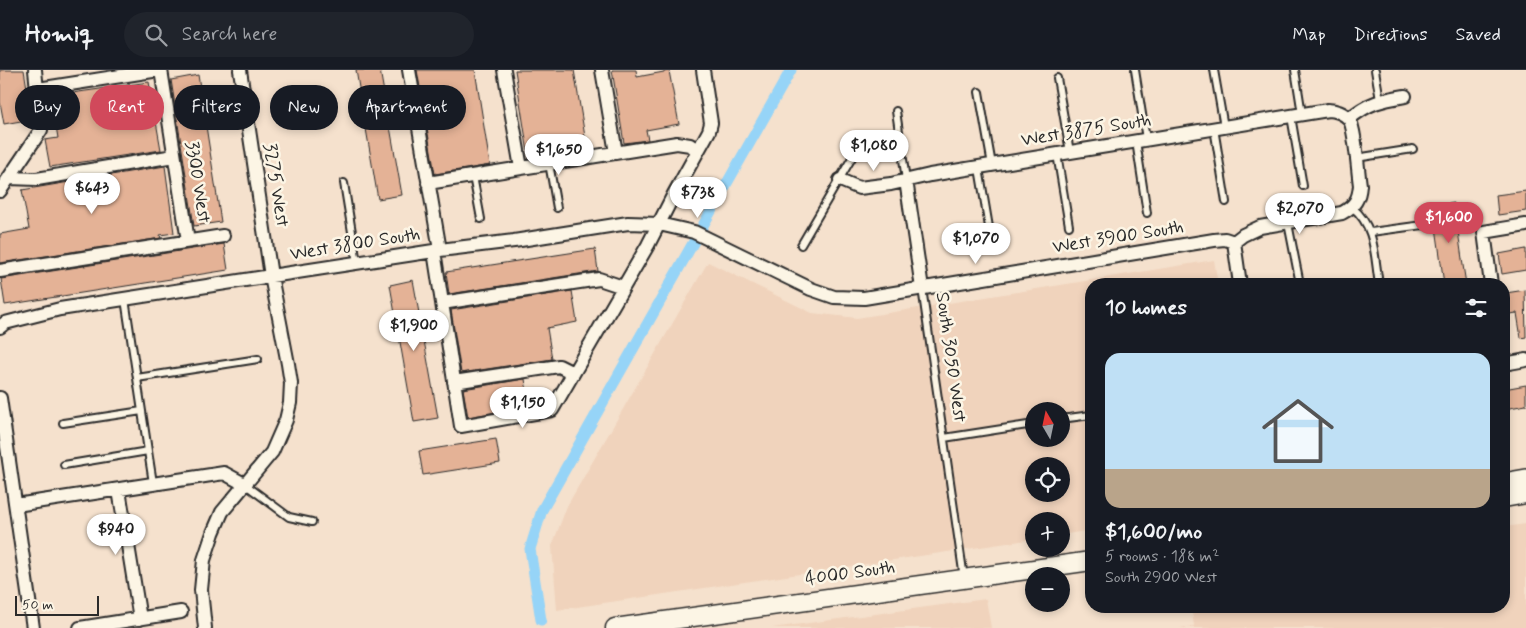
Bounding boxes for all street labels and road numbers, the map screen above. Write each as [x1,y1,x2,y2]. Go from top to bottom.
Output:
street label: West 3875 South [1019,107,1153,153]
street label: 3300 West [179,139,217,225]
street label: 3275 West [257,141,295,229]
street label: West 3900 South [1051,214,1185,260]
street label: West 3800 South [288,221,422,267]
street label: South 3050 West [929,290,973,424]
street label: 4000 South [804,554,896,592]

